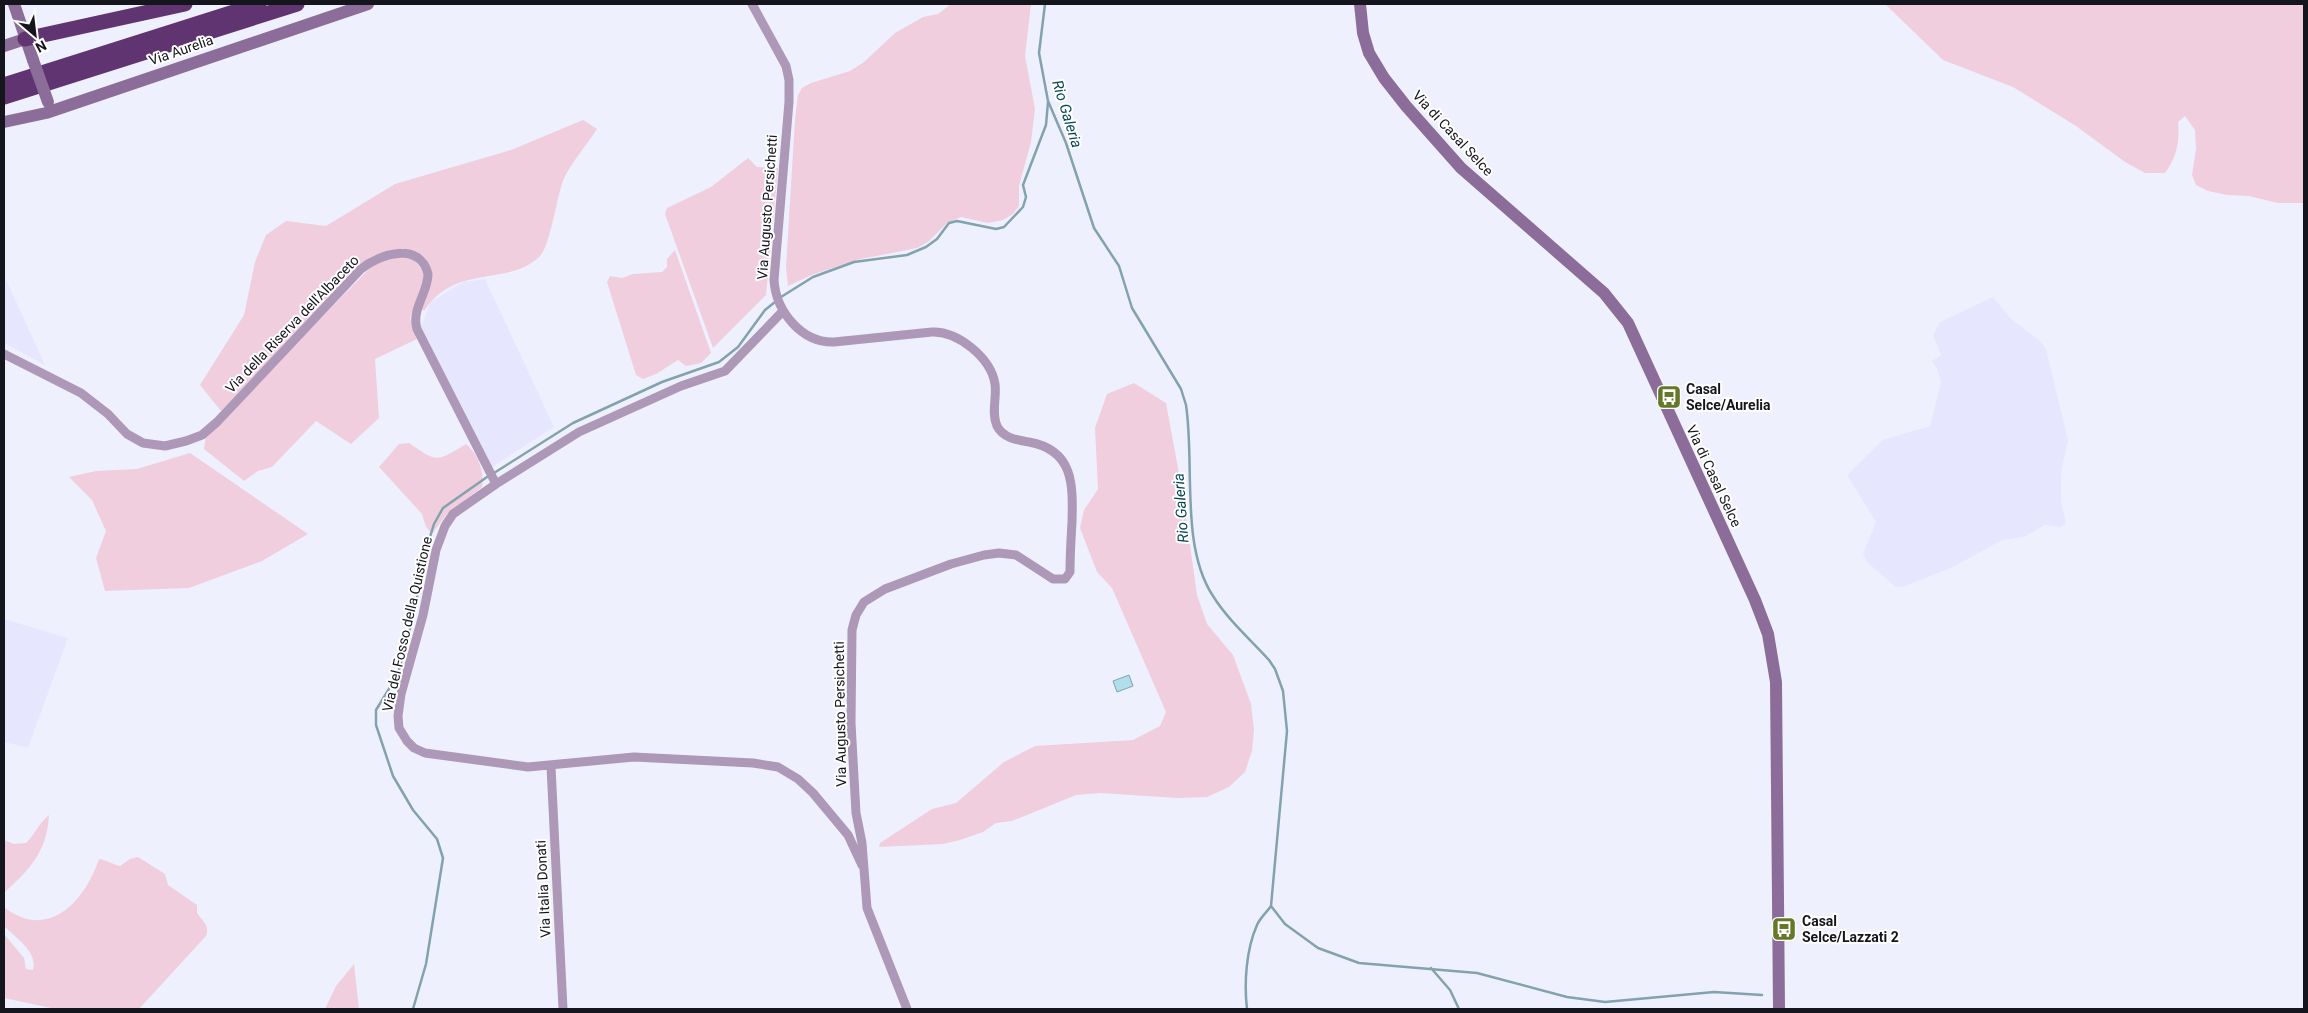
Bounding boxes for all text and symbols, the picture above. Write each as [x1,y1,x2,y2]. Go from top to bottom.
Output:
north arrow [10,10,60,60]
street label: Via Aurelia [147,32,215,68]
text: N [33,37,49,56]
water label: Rio Galeria [1048,78,1086,150]
street label: Via di Casal Selce [1409,87,1497,179]
street label: Via Augusto Persichetti [754,134,780,280]
street label: Via della Riserva dell'Albaceto [222,252,362,396]
place label: Casal Selce/Aurelia [1686,381,1771,413]
bus stop icon: Casal Selce/Aurelia [1656,384,1682,410]
street label: Via di Casal Selce [1683,423,1745,529]
water label: Rio Galeria [1170,472,1192,544]
street label: Via del Fosso della Quistione [379,535,435,713]
street label: Via Augusto Persichetti [831,641,849,787]
street label: Via Italia Donati [532,840,554,938]
place label: Casal Selce/Lazzati 2 [1802,913,1899,945]
bus stop icon: Casal Selce/Lazzati 2 [1771,916,1797,942]

